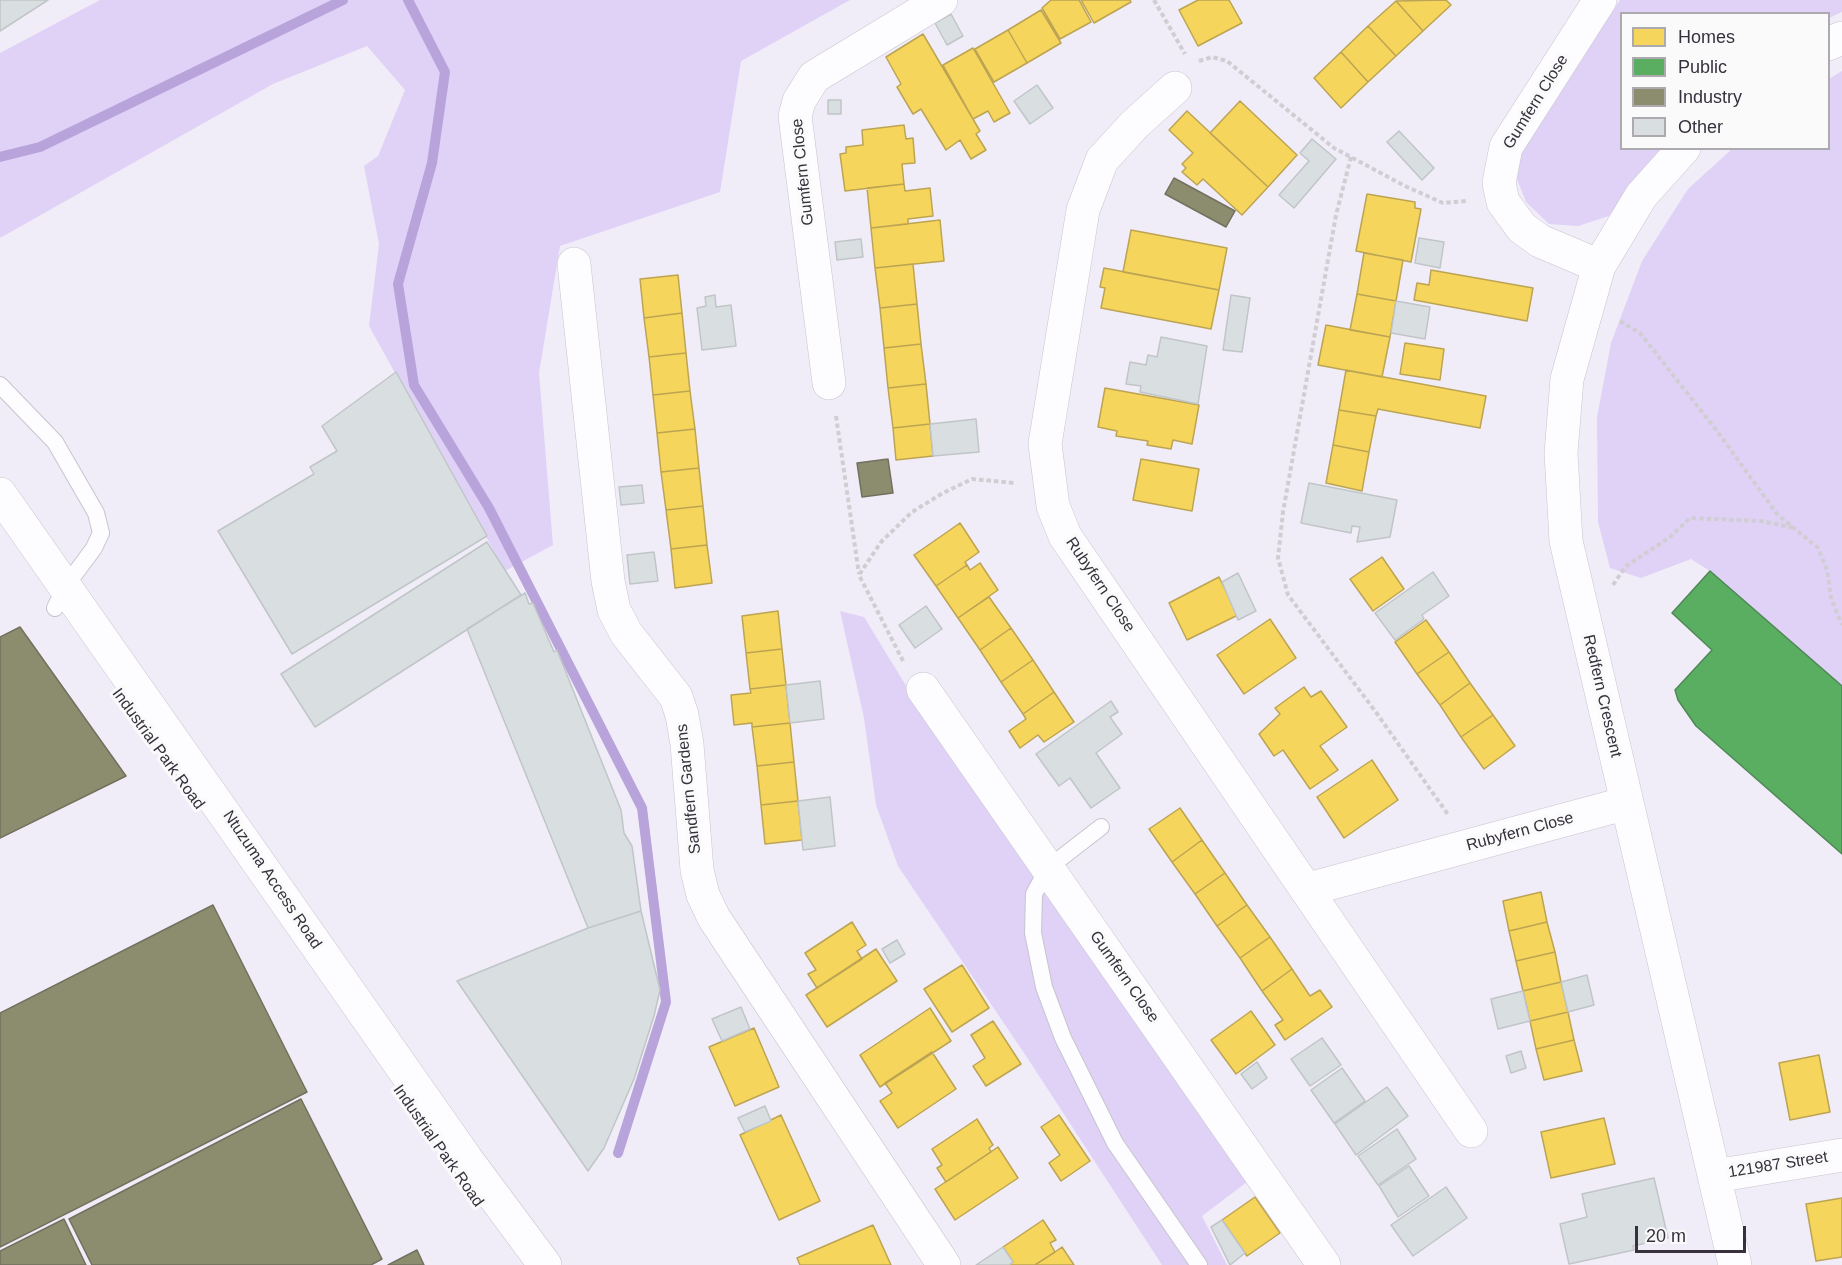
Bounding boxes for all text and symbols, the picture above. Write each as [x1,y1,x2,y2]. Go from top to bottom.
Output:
legend [1620,12,1830,150]
text: Homes [1678,27,1735,47]
street label: Gumfern Close [1499,51,1573,153]
text: Public [1678,57,1727,77]
text: Industry [1678,87,1742,107]
street label: Gumfern Close [788,117,818,227]
text: Other [1678,117,1723,137]
street label: Rubyfern Close [1061,534,1139,636]
street label: Redfern Crescent [1579,633,1625,759]
street label: Industrial Park Road [108,685,208,813]
street label: Sandfern Gardens [673,723,705,855]
street label: Ntuzuma Access Road [219,807,325,953]
street label: Rubyfern Close [1464,808,1576,856]
street label: Gumfern Close [1085,927,1163,1027]
street label: Industrial Park Road [389,1081,487,1211]
street label: 121987 Street [1727,1148,1829,1182]
scale bar [1638,1214,1749,1252]
text: 20 m [1646,1226,1686,1246]

